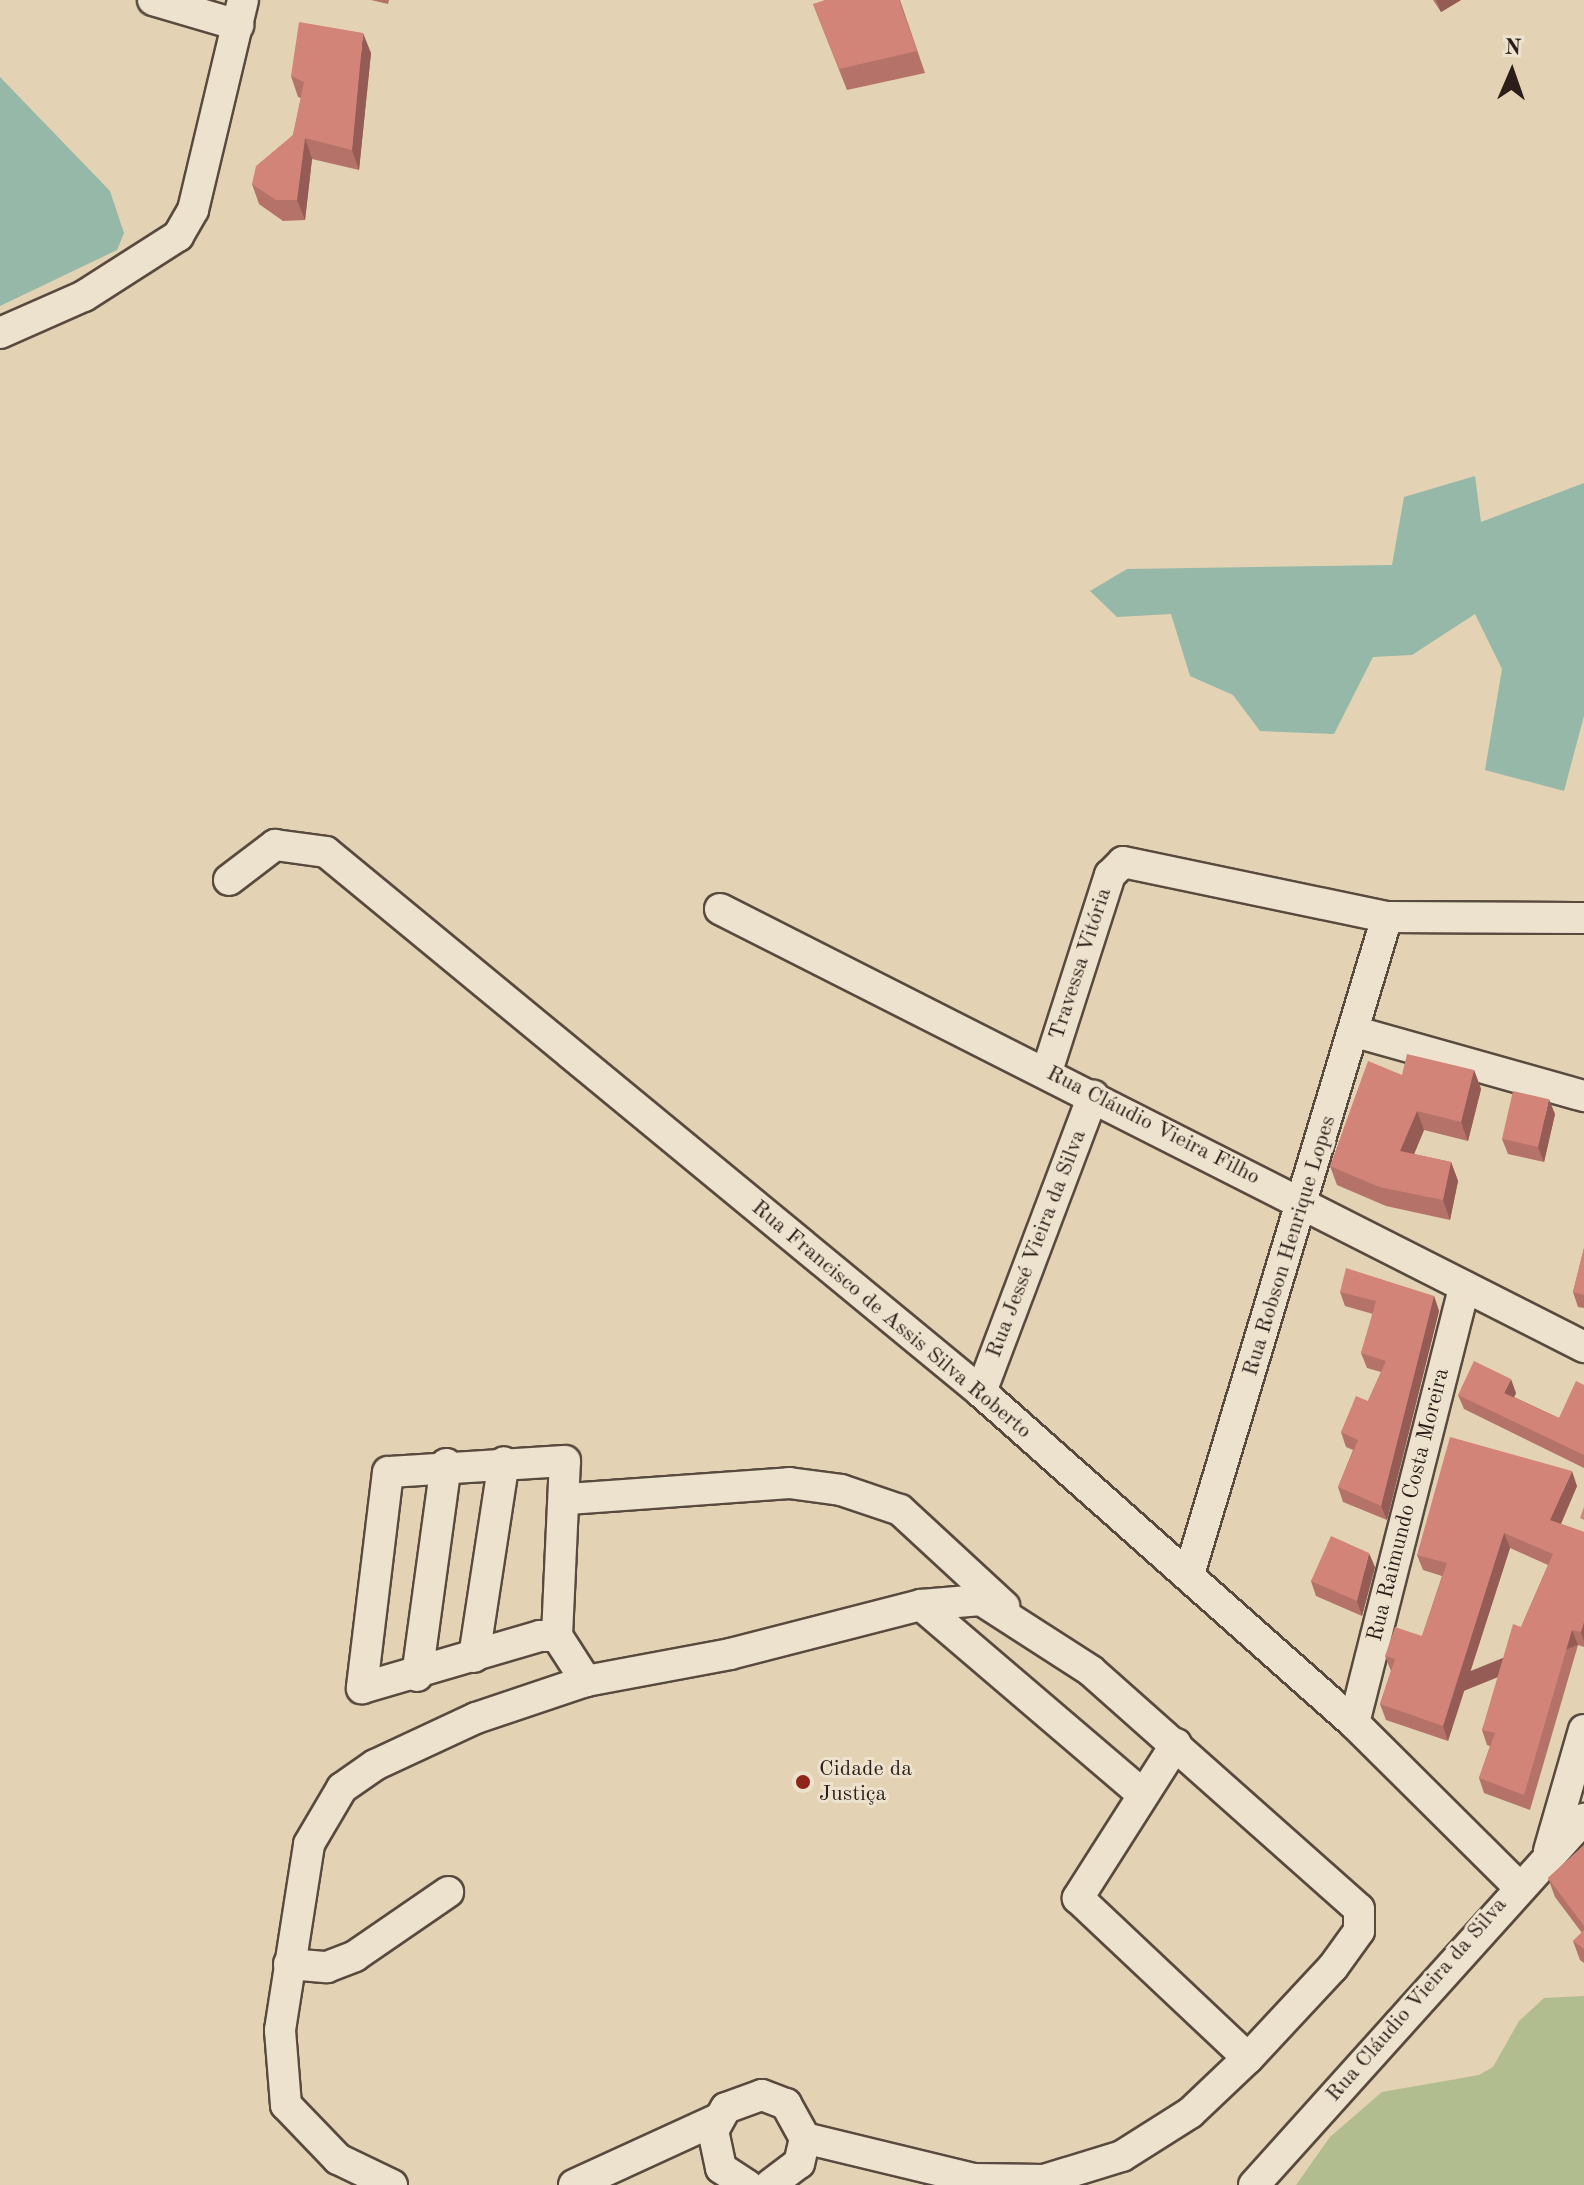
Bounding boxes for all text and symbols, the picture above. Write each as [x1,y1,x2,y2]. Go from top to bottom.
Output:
north arrow [1472,32,1552,112]
text: N [1504,37,1522,59]
street label: Travessa Vitória [1044,885,1118,1043]
street label: Rua Cláudio Vieira Filho [1042,1061,1264,1191]
street label: Rua Robson Henrique Lopes [1238,1113,1342,1379]
street label: Rua Jessé Vieira da Silva [981,1126,1093,1362]
street label: Rua Francisco de Assis Silva Roberto [746,1195,1036,1445]
street label: Rua Raimundo Costa Moreira [1362,1365,1456,1645]
place label: Cidade da Justiça [819,1756,912,1808]
marker: Cidade da Justiça [794,1773,812,1791]
street label: Rua Cláudio Vieira da Silva [1321,1892,1513,2108]

